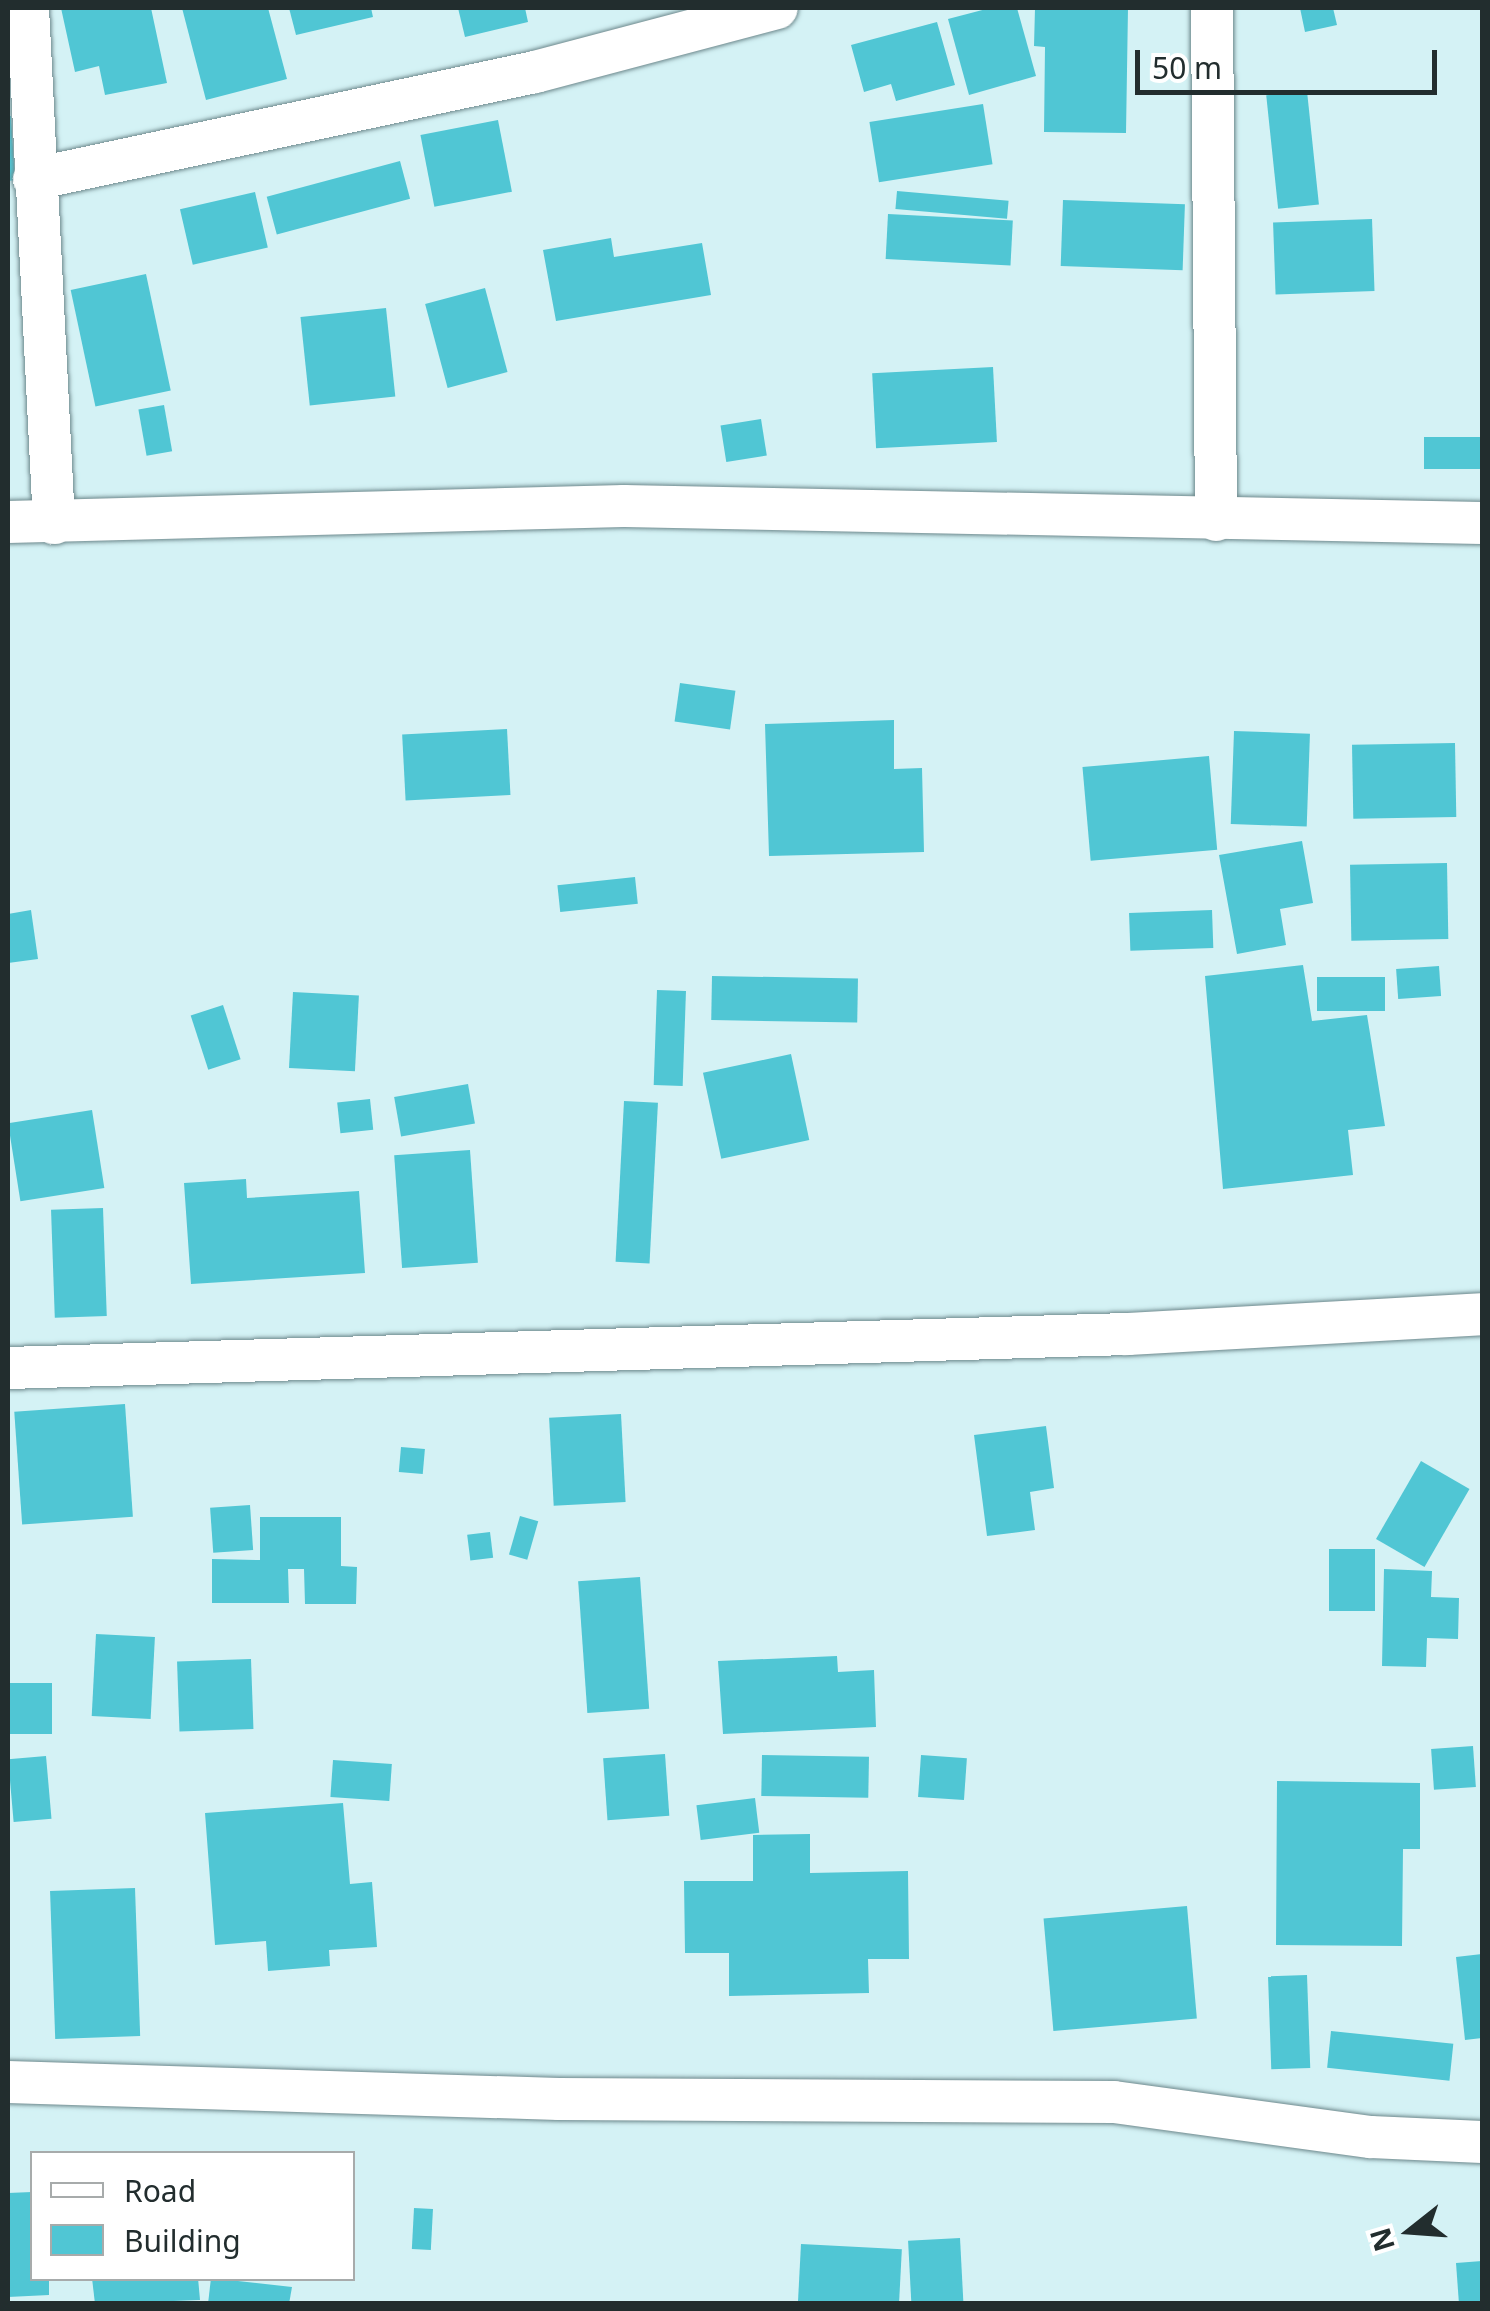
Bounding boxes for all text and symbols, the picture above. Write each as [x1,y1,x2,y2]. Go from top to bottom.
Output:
scale bar [1140,30,1442,92]
text: 50 m [1152,47,1222,88]
legend [30,2151,355,2281]
text: Road [124,2170,196,2211]
north arrow [1360,2181,1460,2281]
text: Building [124,2220,241,2261]
text: N [1360,2223,1403,2256]

